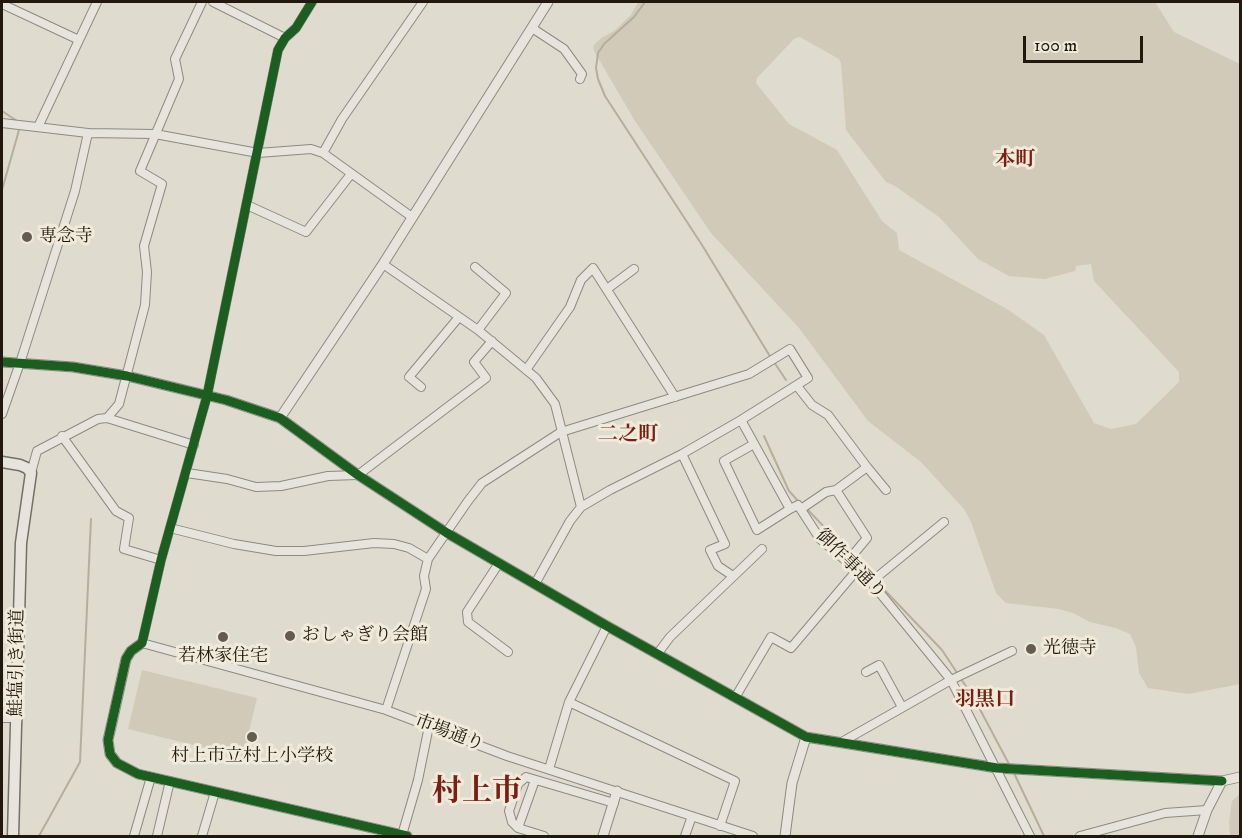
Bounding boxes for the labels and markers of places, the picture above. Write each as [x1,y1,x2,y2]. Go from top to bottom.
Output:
place label: 専念寺 [39,226,93,248]
marker: 専念寺 [20,230,34,244]
place label: おしゃぎり会館 [302,625,428,647]
marker: おしゃぎり会館 [283,629,297,643]
marker: 若林家住宅 [216,630,230,644]
place label: 光徳寺 [1043,638,1097,660]
marker: 光徳寺 [1024,642,1038,656]
place label: 若林家住宅 [178,646,268,668]
marker: 村上市立村上小学校 [245,730,259,744]
place label: 村上市立村上小学校 [171,746,333,768]

